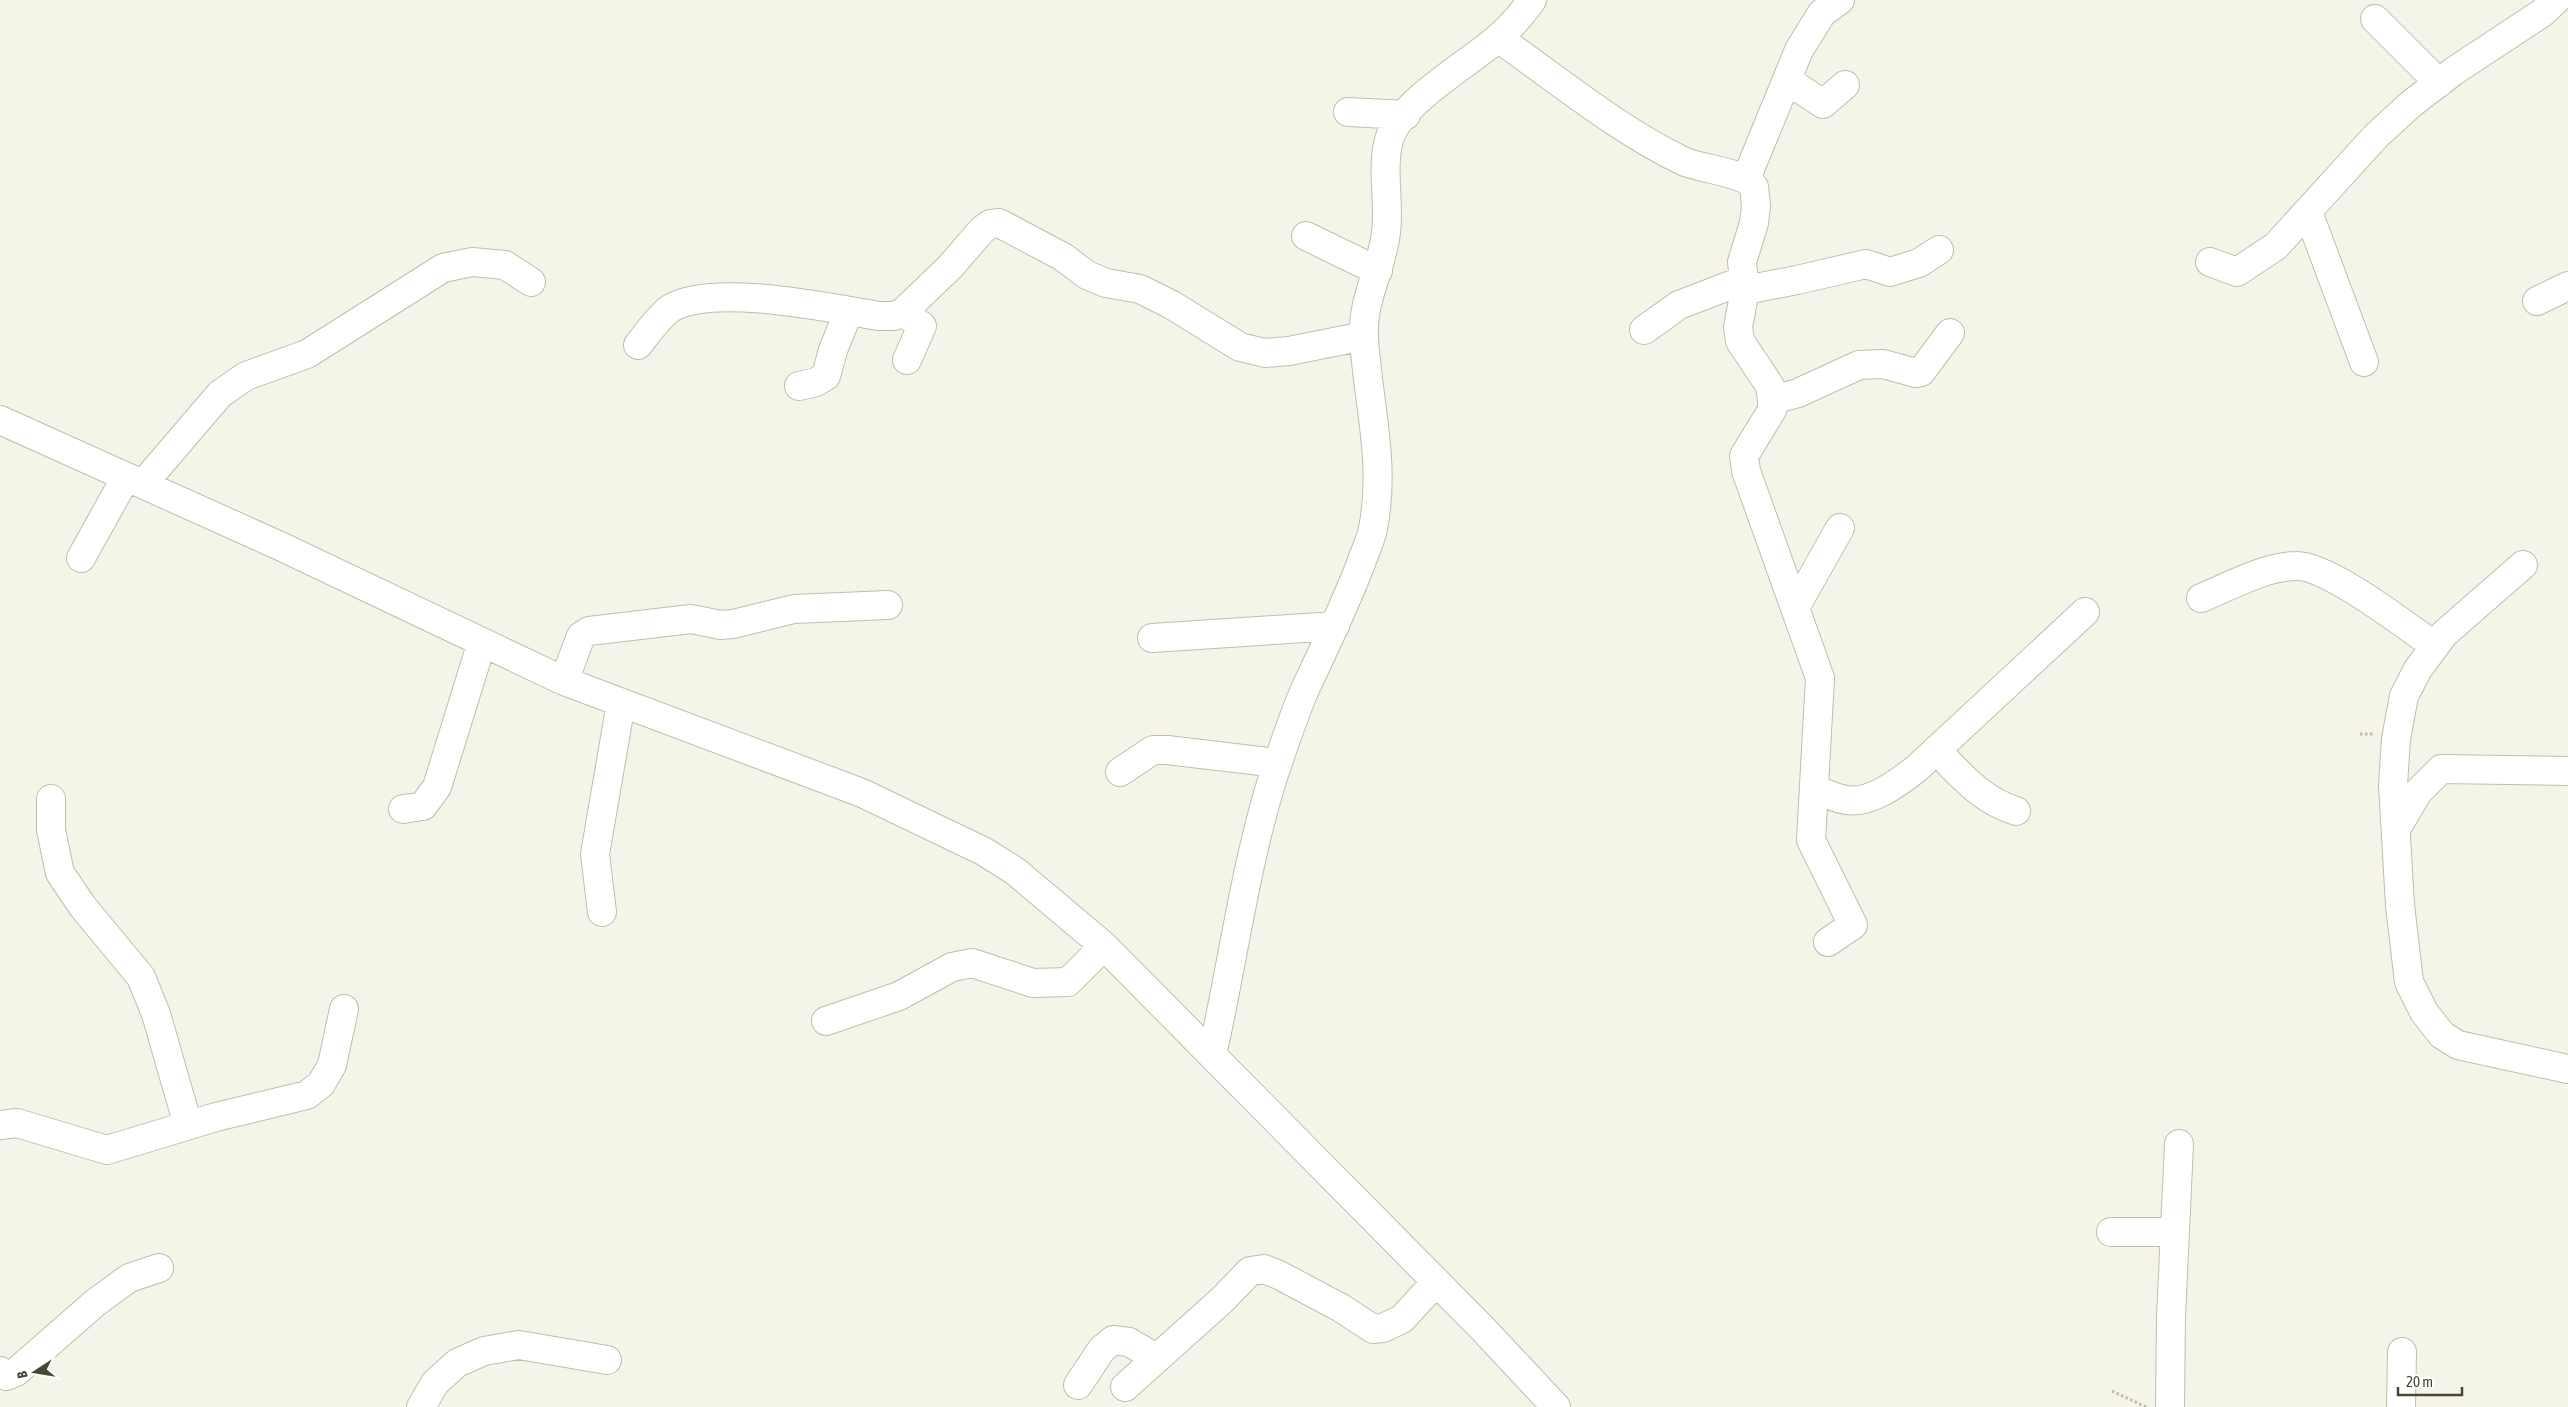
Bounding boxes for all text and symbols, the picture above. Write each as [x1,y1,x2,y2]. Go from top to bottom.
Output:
north arrow [10,1347,60,1397]
scale bar [2398,1364,2462,1396]
text: B [14,1369,31,1380]
text: 20 m [2406,1373,2433,1390]

